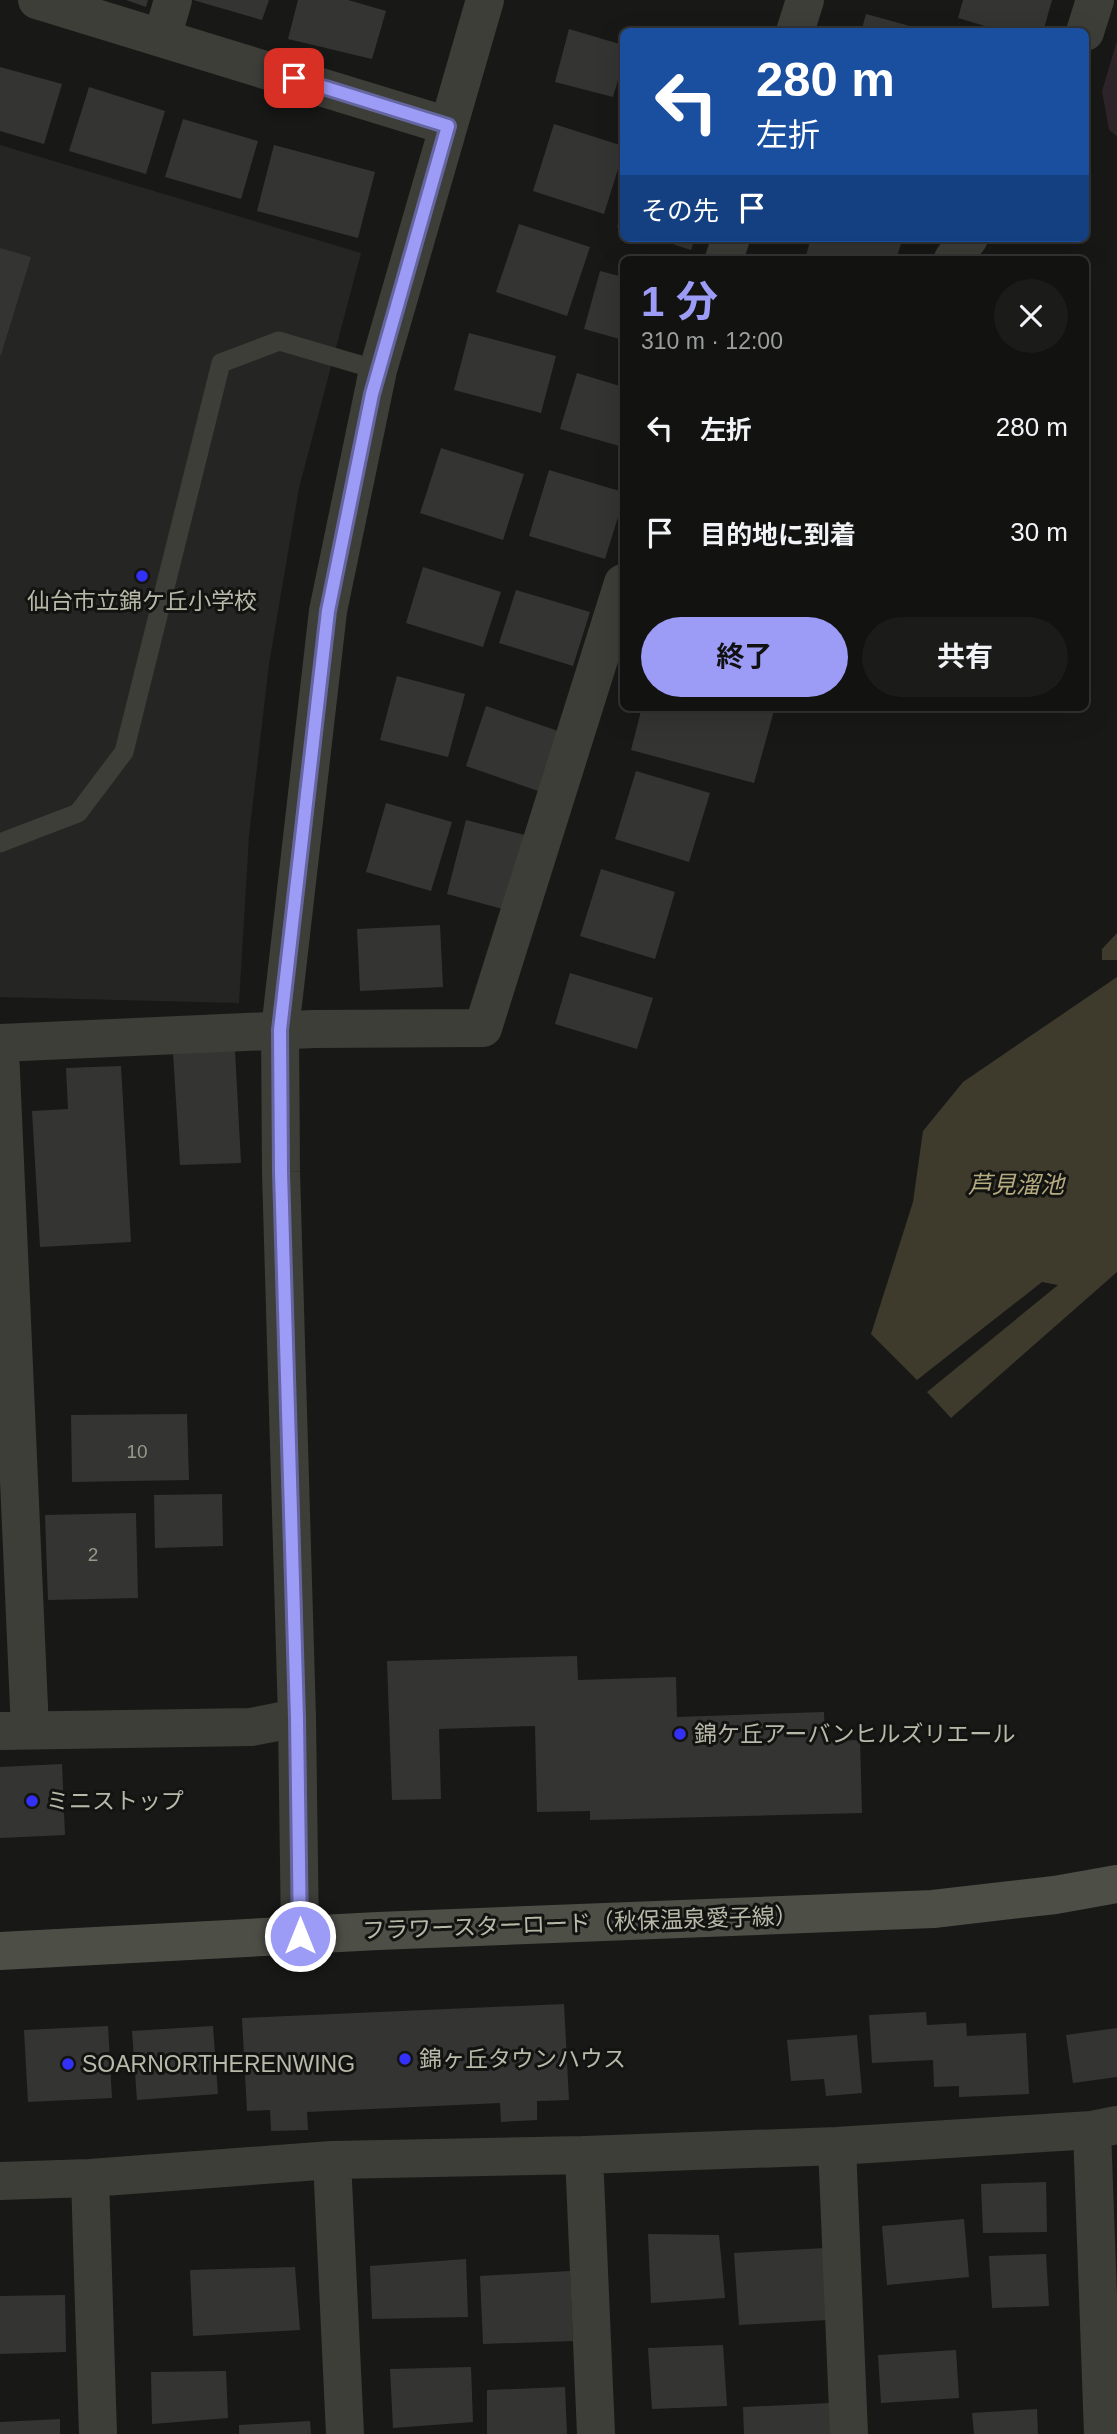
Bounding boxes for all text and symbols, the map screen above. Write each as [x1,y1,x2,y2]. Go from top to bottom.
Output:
pin [264,48,324,108]
text: 280 m [756,52,895,106]
icon: left [641,56,732,147]
icon: arrive [275,59,313,97]
text: 左折 [756,117,820,153]
icon: arrive [733,189,771,227]
text: その先 [641,196,719,226]
text: 1 分 [641,278,718,325]
button: close [994,279,1068,353]
text: 310 m · 12:00 [641,328,783,354]
icon: left [641,409,679,447]
text: 280 m [996,412,1068,442]
text: 左折 [700,415,752,445]
icon: arrive [641,514,679,552]
text: 30 m [1010,517,1068,547]
text: 目的地に到着 [700,520,856,550]
marker: 仙台市立錦ケ丘小学校 [134,568,150,584]
place label: 仙台市立錦ケ丘小学校 [27,588,257,614]
button: 終了 [641,617,848,697]
button: 共有 [862,617,1068,697]
water label: 芦見溜池 [968,1171,1066,1198]
house number: 10 [126,1441,148,1462]
house number: 2 [88,1544,98,1565]
place label: 錦ケ丘アーバンヒルズリエール [694,1721,1016,1747]
marker: 錦ケ丘アーバンヒルズリエール [672,1726,688,1742]
place label: ミニストップ [46,1788,184,1814]
marker: ミニストップ [24,1793,40,1809]
position arrow [263,1899,337,1973]
street label: フラワースターロード（秋保温泉愛子線） [362,1902,798,1944]
place label: 錦ヶ丘タウンハウス [419,2046,626,2072]
place label: SOARNORTHERENWING [82,2051,355,2077]
marker: 錦ヶ丘タウンハウス [397,2051,413,2067]
marker: SOARNORTHERENWING [60,2056,76,2072]

